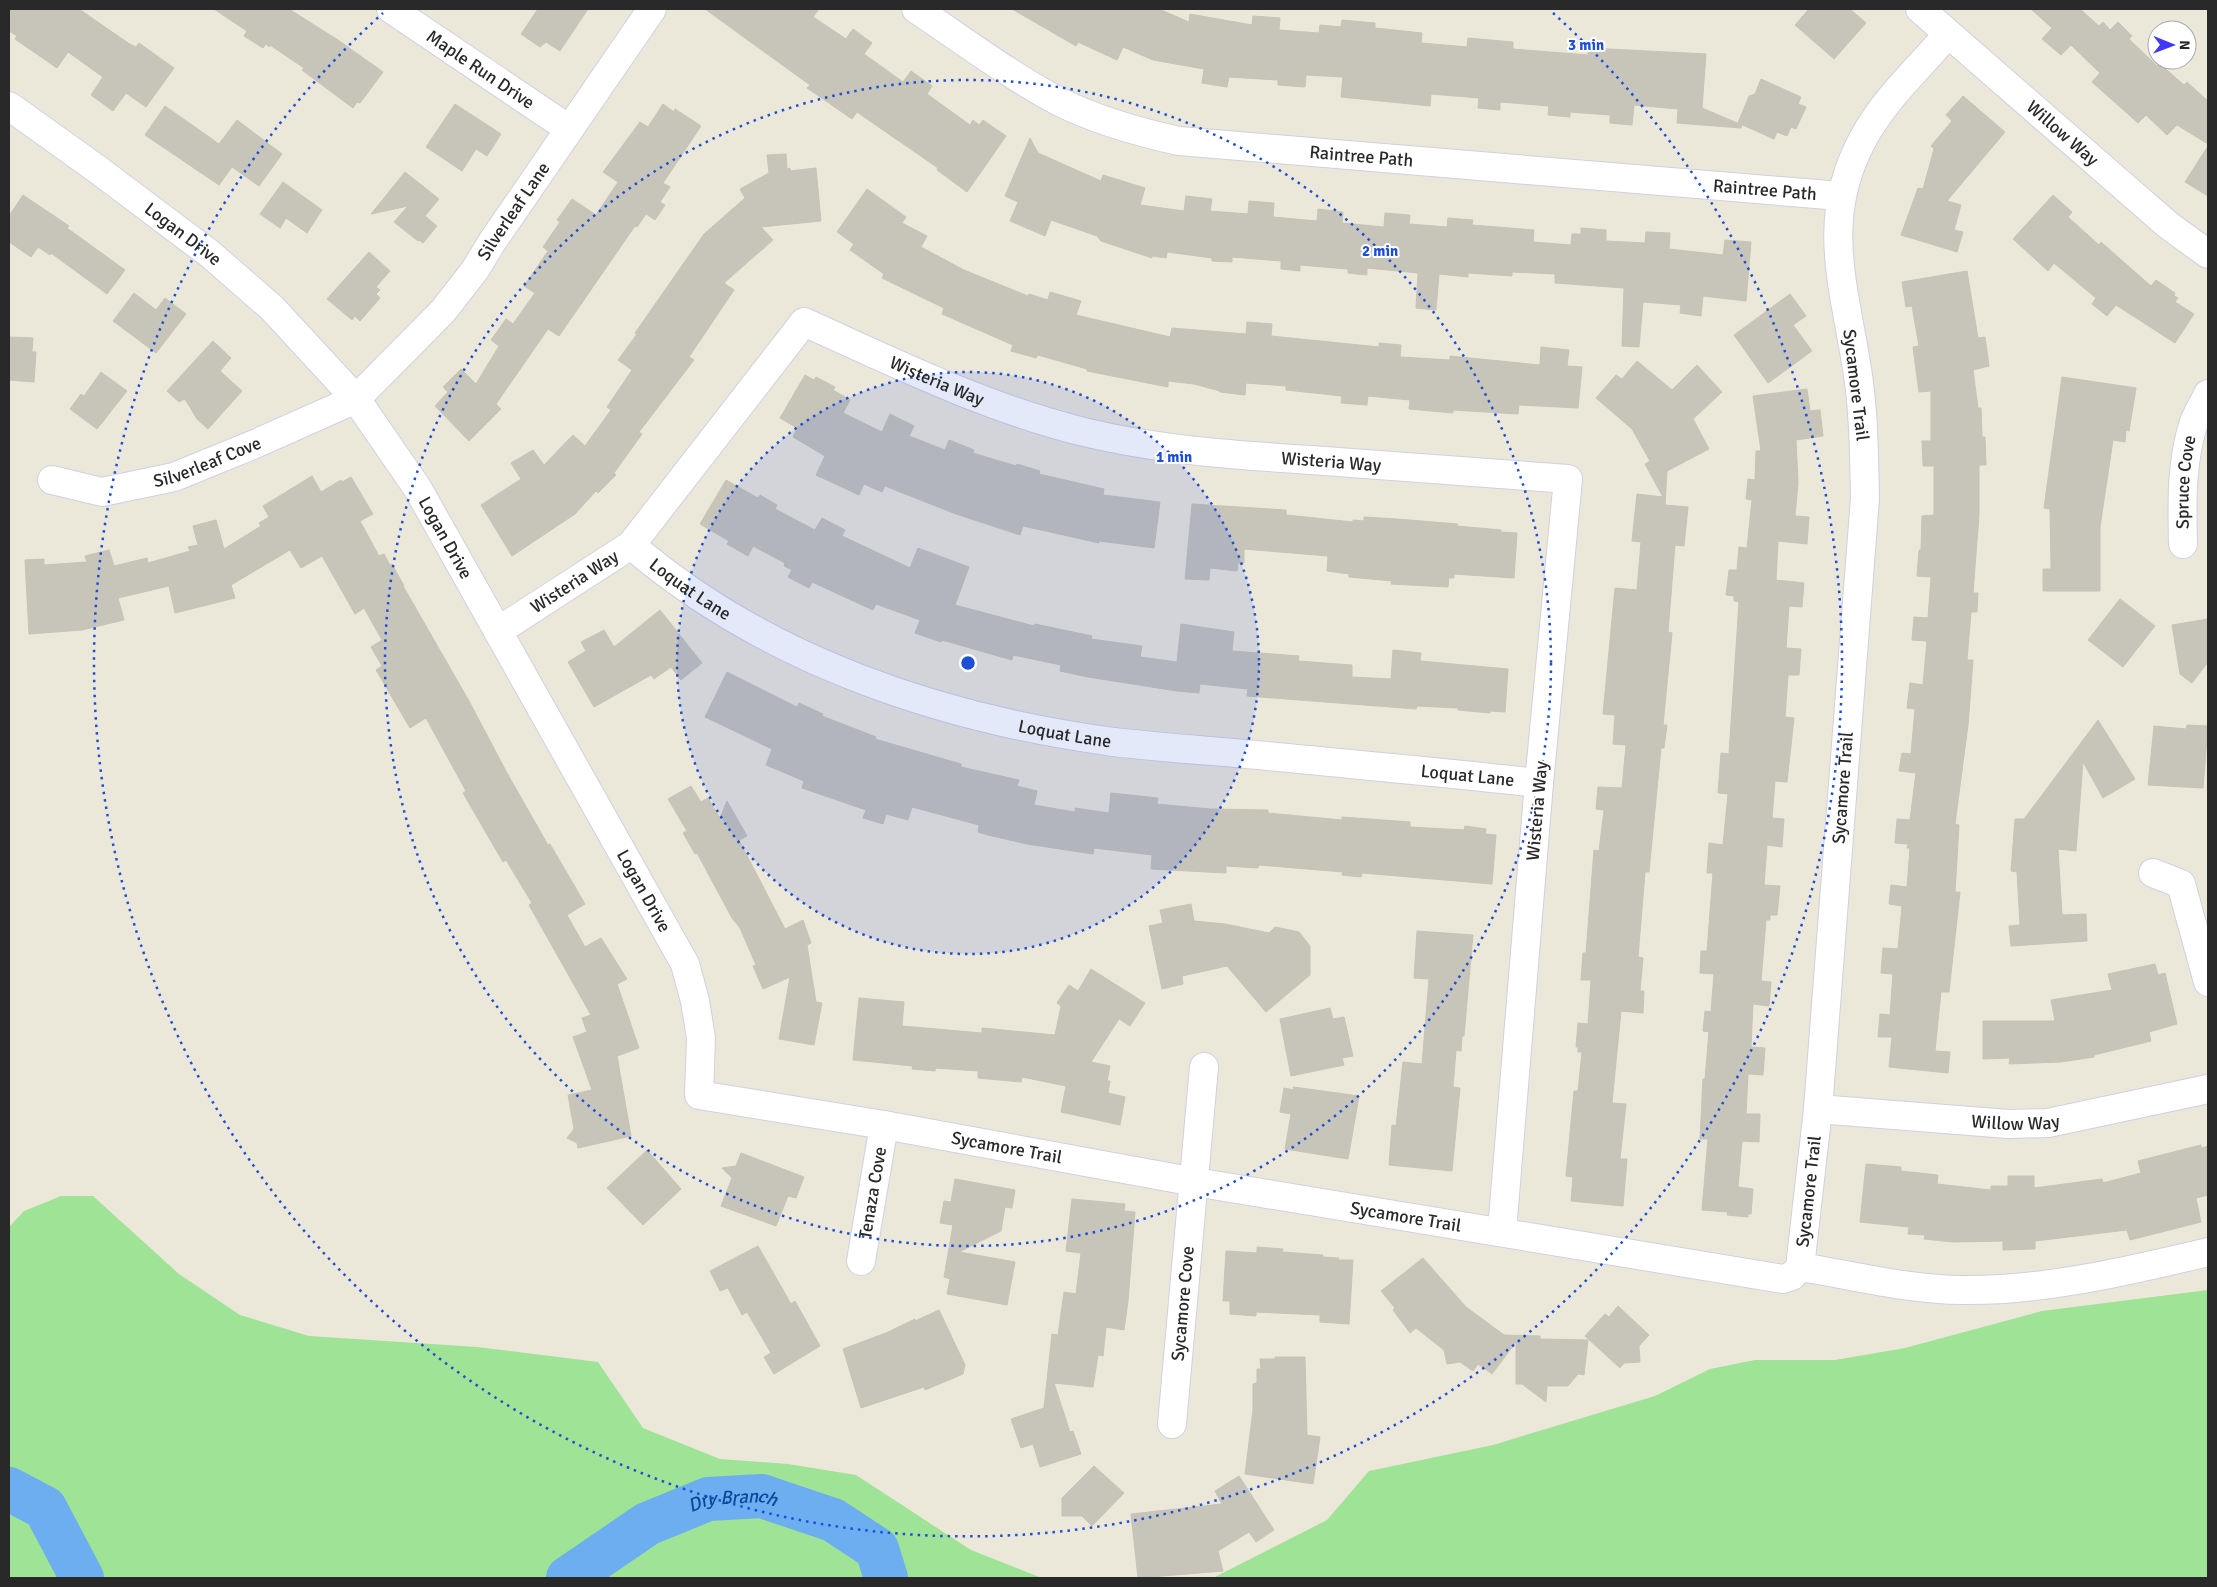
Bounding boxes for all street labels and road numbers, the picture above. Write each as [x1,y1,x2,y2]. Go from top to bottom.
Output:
street label: Maple Run Drive [422,25,539,114]
street label: Willow Way [2022,96,2104,171]
street label: Raintree Path [1309,141,1414,171]
street label: Silverleaf Lane [472,158,555,264]
street label: Raintree Path [1712,174,1818,205]
street label: Logan Drive [140,198,226,270]
street label: Sycamore Trail [1838,328,1874,442]
street label: Wisteria Way [886,351,988,411]
street label: Silverleaf Cove [151,432,264,492]
street label: Spruce Cove [2171,433,2201,529]
street label: Wisteria Way [1280,447,1382,477]
street label: Logan Drive [414,493,477,583]
street label: Wisteria Way [526,545,623,618]
street label: Loquat Lane [645,553,735,625]
street label: Loquat Lane [1016,715,1113,753]
street label: Sycamore Trail [1827,731,1858,845]
street label: Loquat Lane [1420,760,1516,791]
street label: Wisteria Way [1522,760,1552,862]
street label: Logan Drive [612,846,676,936]
street label: Willow Way [1970,1110,2062,1135]
street label: Sycamore Trail [950,1127,1064,1168]
street label: Sycamore Trail [1791,1134,1826,1248]
street label: Tenaza Cove [854,1145,891,1241]
street label: Sycamore Trail [1349,1197,1463,1237]
street label: Sycamore Cove [1167,1245,1199,1362]

